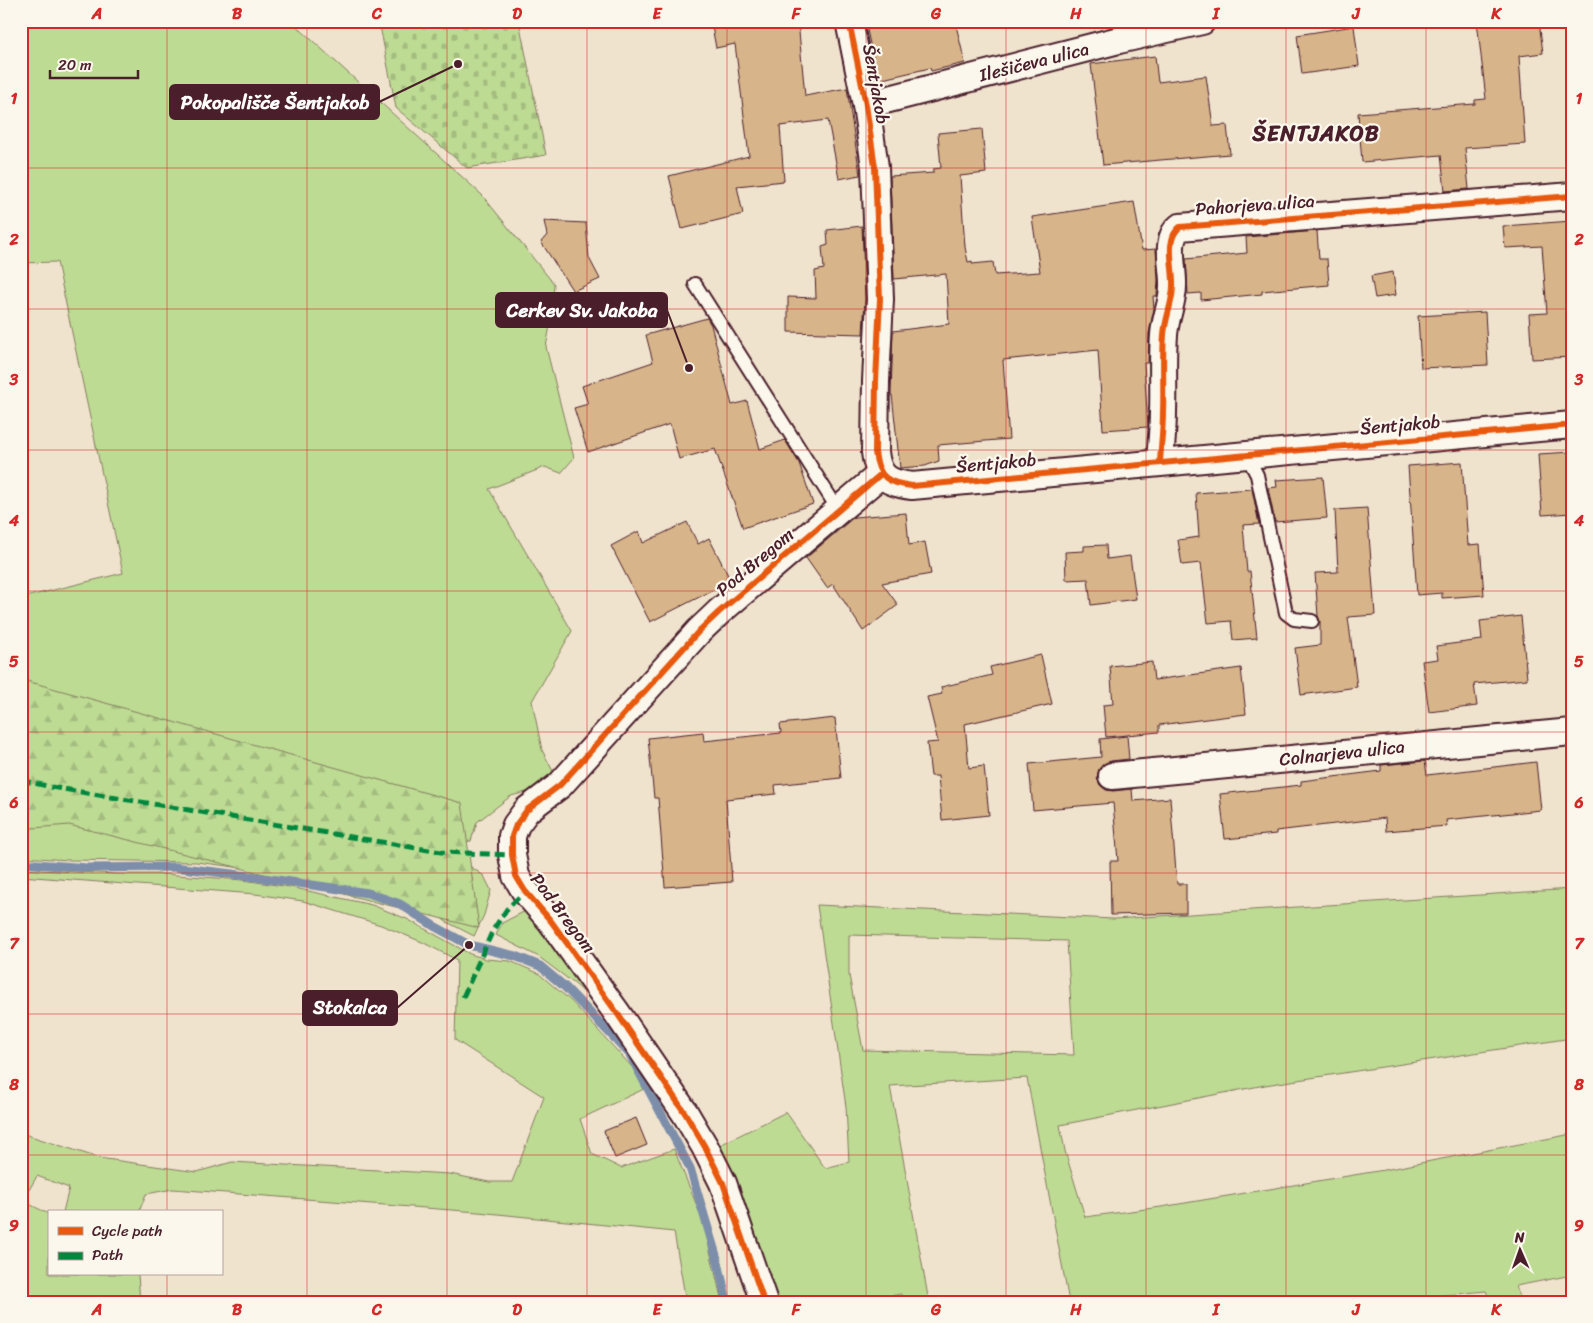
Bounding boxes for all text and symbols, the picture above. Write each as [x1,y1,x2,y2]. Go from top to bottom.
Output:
text: A [91,0,102,28]
text: B [232,0,243,28]
text: C [371,0,383,28]
text: D [512,0,522,28]
text: E [653,0,663,28]
text: F [791,0,802,28]
text: G [930,0,942,28]
text: H [1069,0,1082,28]
text: I [1212,0,1221,28]
text: J [1351,0,1361,28]
text: K [1490,0,1502,28]
street label: Ilešičeva ulica [975,33,1092,91]
street label: Šentjakob [853,42,899,127]
scale bar [50,48,138,80]
text: 20 m [58,52,92,78]
text: 1 [11,84,18,113]
text: 1 [1576,84,1583,113]
callout: Pokopališče Šentjakob [170,85,379,119]
text: Pokopališče Šentjakob [181,86,369,119]
district label: ŠENTJAKOB [1251,114,1380,153]
street label: Pahorjeva ulica [1194,185,1316,225]
text: 2 [8,225,19,254]
text: 2 [1573,225,1584,254]
callout: Cerkev Sv. Jakoba [496,293,667,327]
text: Cerkev Sv. Jakoba [506,294,658,327]
text: 3 [9,365,19,394]
text: 3 [1574,365,1584,394]
street label: Šentjakob [1359,406,1442,444]
street label: Šentjakob [955,444,1038,482]
text: 4 [8,506,19,535]
text: 4 [1573,506,1584,535]
street label: Pod Bregom [709,519,802,605]
text: 5 [9,647,19,676]
text: 5 [1574,647,1584,676]
street label: Colnarjeva ulica [1278,731,1406,775]
text: 6 [8,788,19,817]
text: 6 [1573,788,1584,817]
street label: Pod Bregom [522,866,604,960]
text: 7 [9,929,20,958]
text: 7 [1574,929,1585,958]
callout: Stokalca [303,991,397,1025]
text: Stokalca [312,991,387,1024]
text: 8 [8,1070,19,1099]
text: 8 [1573,1070,1584,1099]
legend [48,1210,222,1276]
text: 9 [9,1211,19,1240]
text: 9 [1574,1211,1584,1240]
text: Cycle path [92,1218,163,1244]
text: N [1513,1225,1525,1250]
north arrow [1496,1226,1546,1276]
text: Path [92,1242,123,1268]
text: A [91,1295,102,1323]
text: B [232,1295,243,1323]
text: C [371,1295,383,1323]
text: D [512,1295,522,1323]
text: E [653,1295,663,1323]
text: F [791,1295,802,1323]
text: G [930,1295,942,1323]
text: H [1069,1295,1082,1323]
text: I [1212,1295,1221,1323]
text: J [1351,1295,1361,1323]
text: K [1490,1295,1502,1323]

